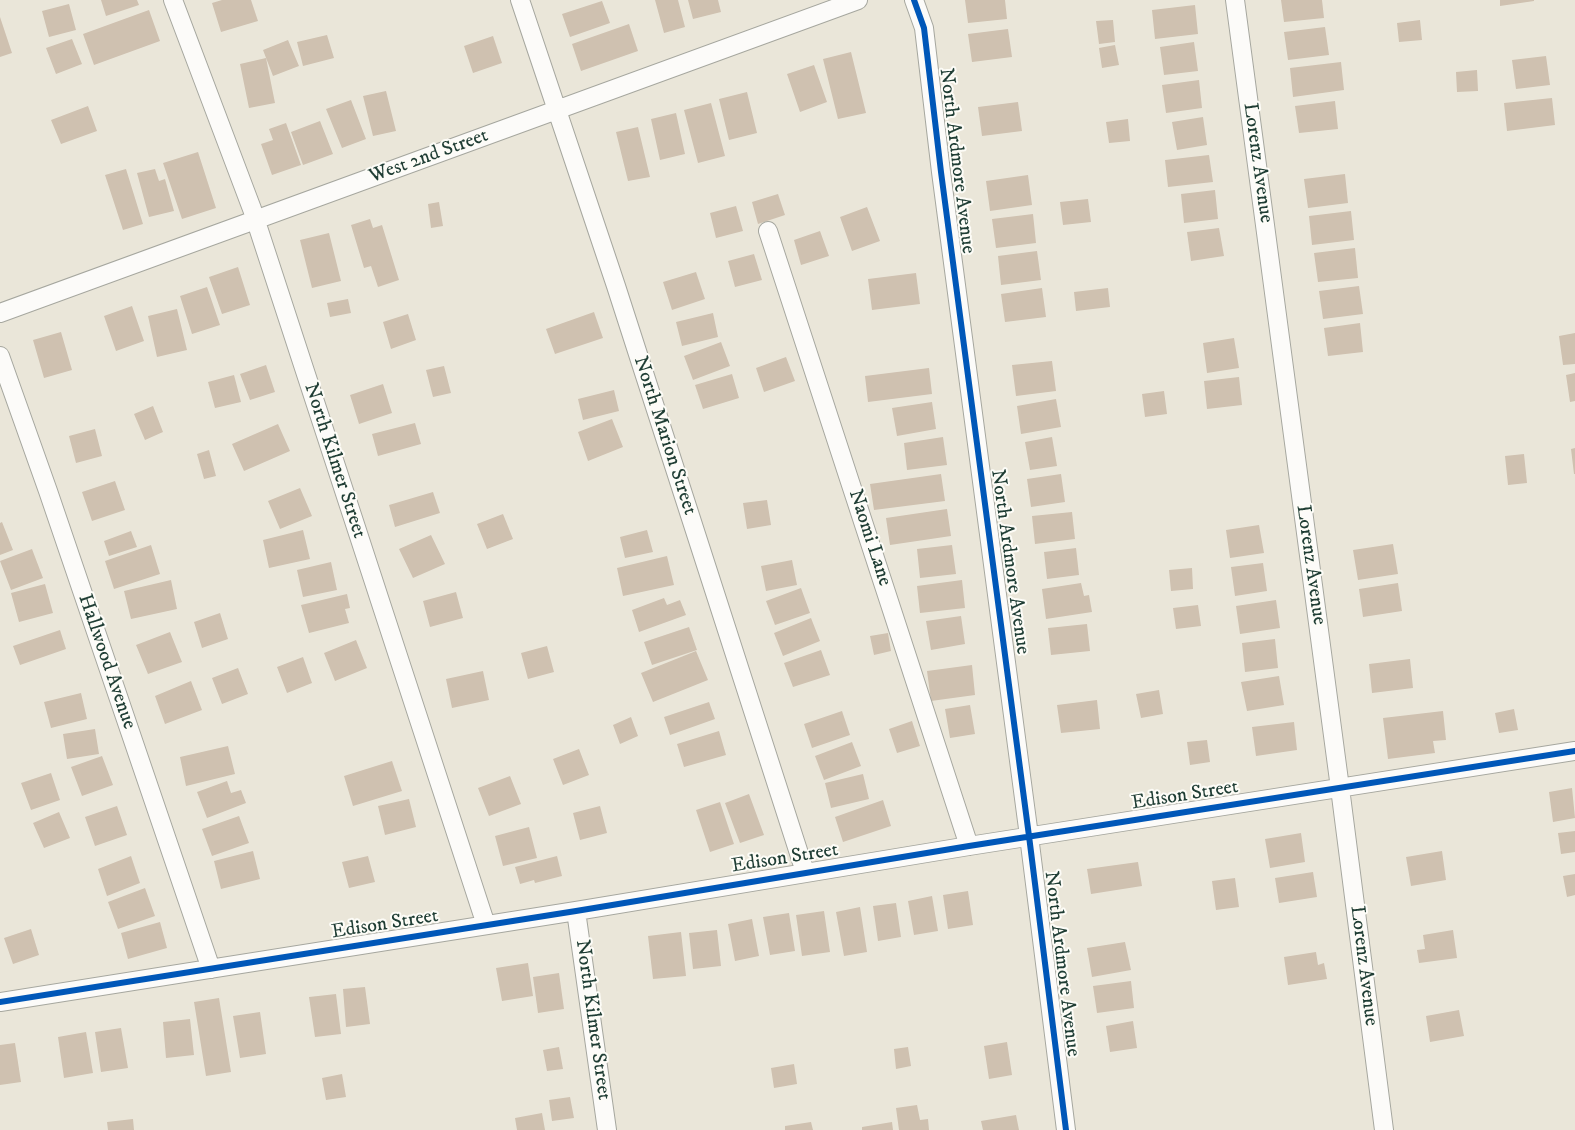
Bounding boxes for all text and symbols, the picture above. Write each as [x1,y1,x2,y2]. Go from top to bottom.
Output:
street label: North Ardmore Avenue [933,67,979,255]
street label: Lorenz Avenue [1237,101,1277,225]
street label: West 2nd Street [366,124,492,190]
street label: North Marion Street [627,354,701,518]
street label: North Kilmer Street [298,380,370,542]
street label: North Ardmore Avenue [984,468,1034,656]
street label: Naomi Lane [842,487,896,589]
street label: Lorenz Avenue [1290,503,1330,627]
street label: Hallwood Avenue [72,591,140,733]
street label: Edison Street [1130,776,1240,816]
street label: Edison Street [730,839,840,879]
street label: North Ardmore Avenue [1038,870,1084,1058]
street label: Edison Street [330,905,440,945]
street label: Lorenz Avenue [1344,905,1382,1027]
street label: North Kilmer Street [569,938,615,1102]

